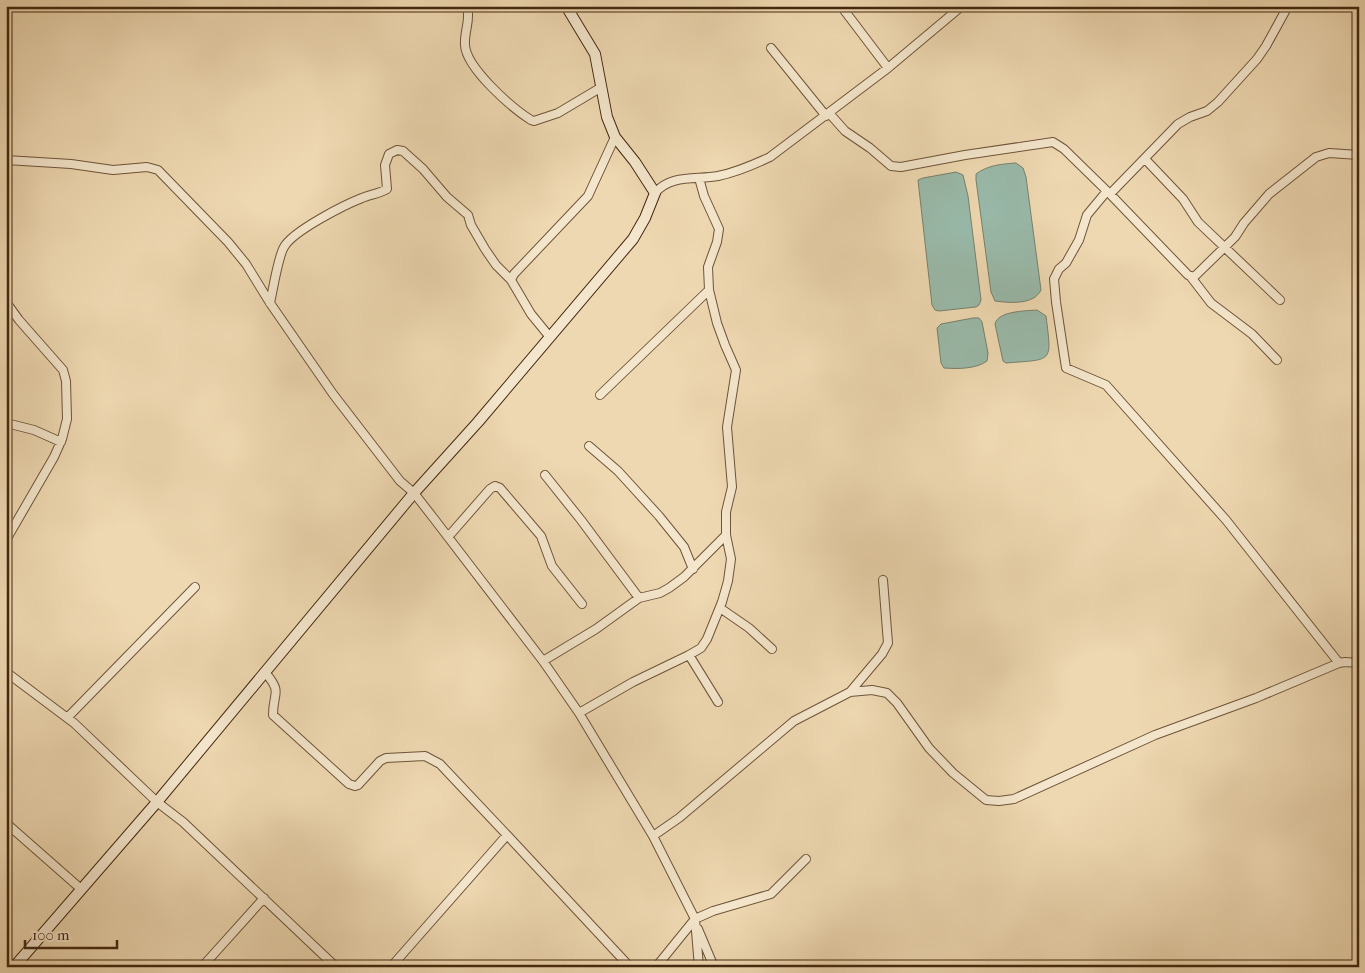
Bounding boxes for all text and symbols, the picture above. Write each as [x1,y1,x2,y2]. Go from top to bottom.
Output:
scale bar [25,918,118,950]
text: 100 m [32,926,70,944]

